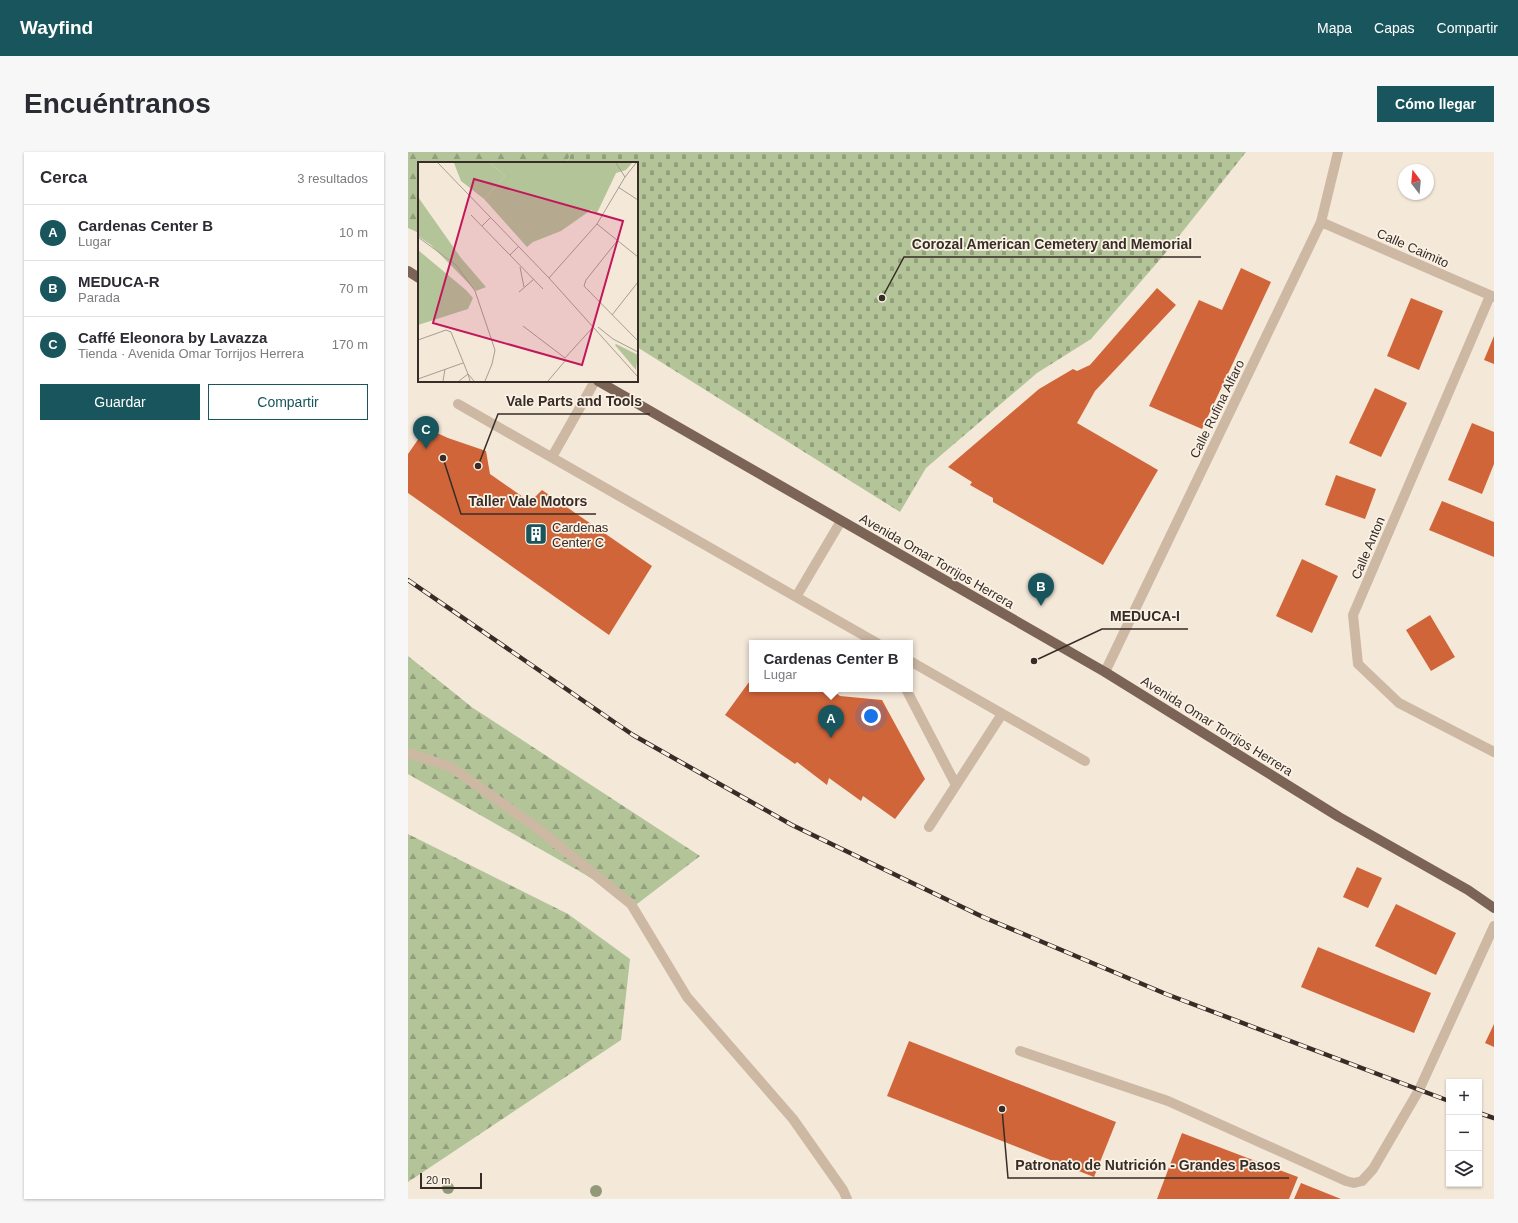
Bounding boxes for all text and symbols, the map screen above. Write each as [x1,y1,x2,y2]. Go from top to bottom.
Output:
text: Wayfind [20,17,93,38]
text: Mapa [1317,20,1352,36]
text: Capas [1374,20,1415,36]
text: Compartir [1437,20,1498,36]
button: Cómo llegar [1377,86,1494,122]
text: Encuéntranos [24,88,211,119]
inset map [418,162,638,382]
north arrow [1398,164,1434,200]
text: Cerca [40,168,87,187]
text: 3 resultados [297,171,368,186]
text: Cardenas Center B [78,217,213,234]
text: A [48,225,58,240]
text: 10 m [339,225,368,240]
street label: Calle Caimito [1375,225,1451,271]
callout: Corozal American Cemetery and Memorial [904,231,1201,257]
text: Lugar [78,234,111,249]
text: Corozal American Cemetery and Memorial [912,236,1192,252]
text: MEDUCA-R [78,273,160,290]
text: B [48,281,58,296]
text: 70 m [339,281,368,296]
text: Parada [78,290,120,305]
text: Caffé Eleonora by Lavazza [78,329,267,346]
text: C [48,337,58,352]
text: 170 m [332,337,368,352]
text: Tienda · Avenida Omar Torrijos Herrera [78,346,304,361]
street label: Calle Rufina Alfaro [1187,357,1247,461]
button: Guardar [40,384,200,420]
button: Compartir [208,384,368,420]
callout: Vale Parts and Tools [498,388,650,414]
text: Vale Parts and Tools [506,393,642,409]
pin: C [413,416,439,449]
callout: Taller Vale Motors [461,488,596,514]
text: Taller Vale Motors [469,493,588,509]
street label: Avenida Omar Torrijos Herrera [857,511,1018,612]
street label: Calle Anton [1348,514,1388,582]
place label: Cardenas Center C [552,520,609,550]
building icon: Cardenas Center C [523,521,549,547]
pin: B [1028,573,1054,606]
callout: MEDUCA-I [1102,603,1188,629]
text: MEDUCA-I [1110,608,1180,624]
popup [749,640,913,692]
text: Cardenas Center B [763,650,899,667]
text: Lugar [763,667,797,682]
street label: Avenida Omar Torrijos Herrera [1138,673,1296,779]
pin: A [818,705,844,738]
your location [861,706,881,726]
map controls [1446,1079,1482,1187]
button: + [1446,1079,1482,1115]
button: − [1446,1115,1482,1151]
button: layers [1446,1151,1482,1187]
callout: Patronato de Nutrición - Grandes Pasos [1008,1152,1289,1178]
text: Patronato de Nutrición - Grandes Pasos [1015,1157,1281,1173]
scale bar [420,1171,482,1190]
text: 20 m [426,1174,450,1186]

